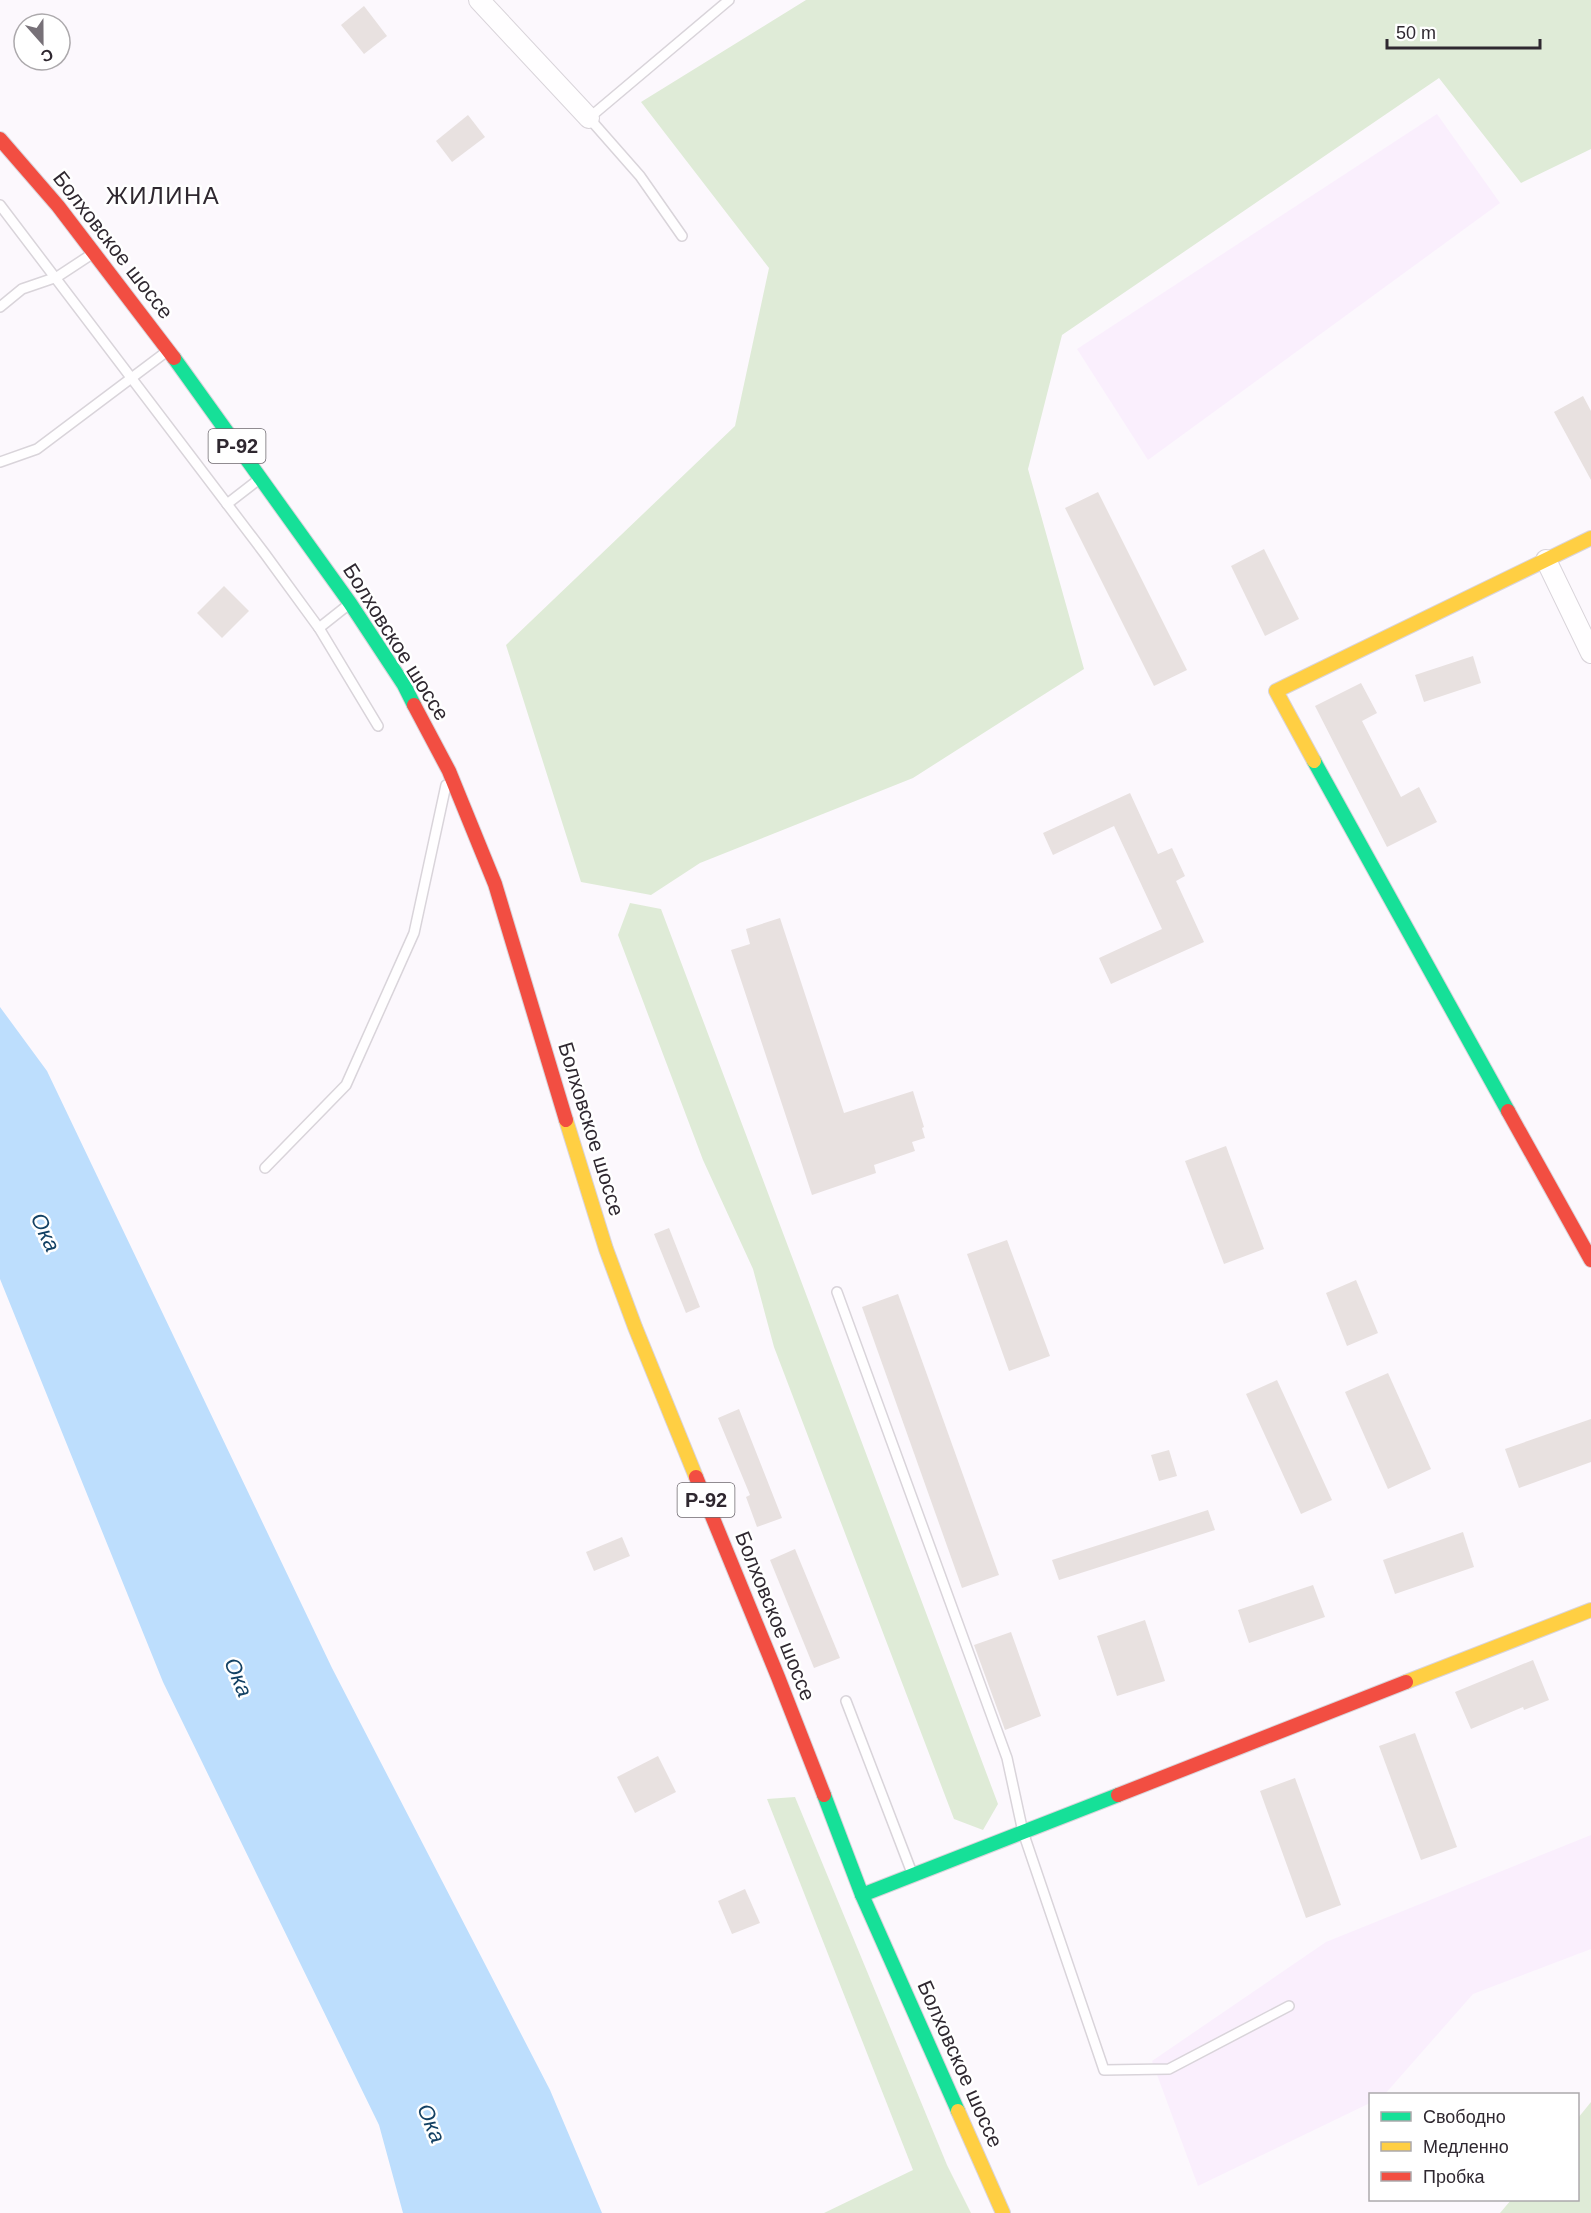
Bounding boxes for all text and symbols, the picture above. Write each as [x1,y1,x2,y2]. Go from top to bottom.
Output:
north arrow [12,12,72,72]
scale bar [1387,12,1540,50]
text: 50 m [1396,23,1436,43]
text: С [38,46,56,66]
street label: Болховское шоссе [49,167,178,323]
district label: ЖИЛИНА [106,182,220,209]
road number: Р-92 [208,429,266,463]
street label: Болховское шоссе [339,559,454,724]
street label: Болховское шоссе [554,1039,629,1219]
water label: Ока [26,1209,65,1256]
road number: Р-92 [678,1483,734,1517]
street label: Болховское шоссе [731,1528,820,1704]
water label: Ока [219,1654,258,1700]
street label: Болховское шоссе [913,1977,1008,2151]
legend [1369,2093,1579,2201]
water label: Ока [412,2100,451,2146]
text: Свободно [1423,2107,1506,2127]
text: Медленно [1423,2137,1509,2157]
text: Пробка [1423,2167,1486,2187]

